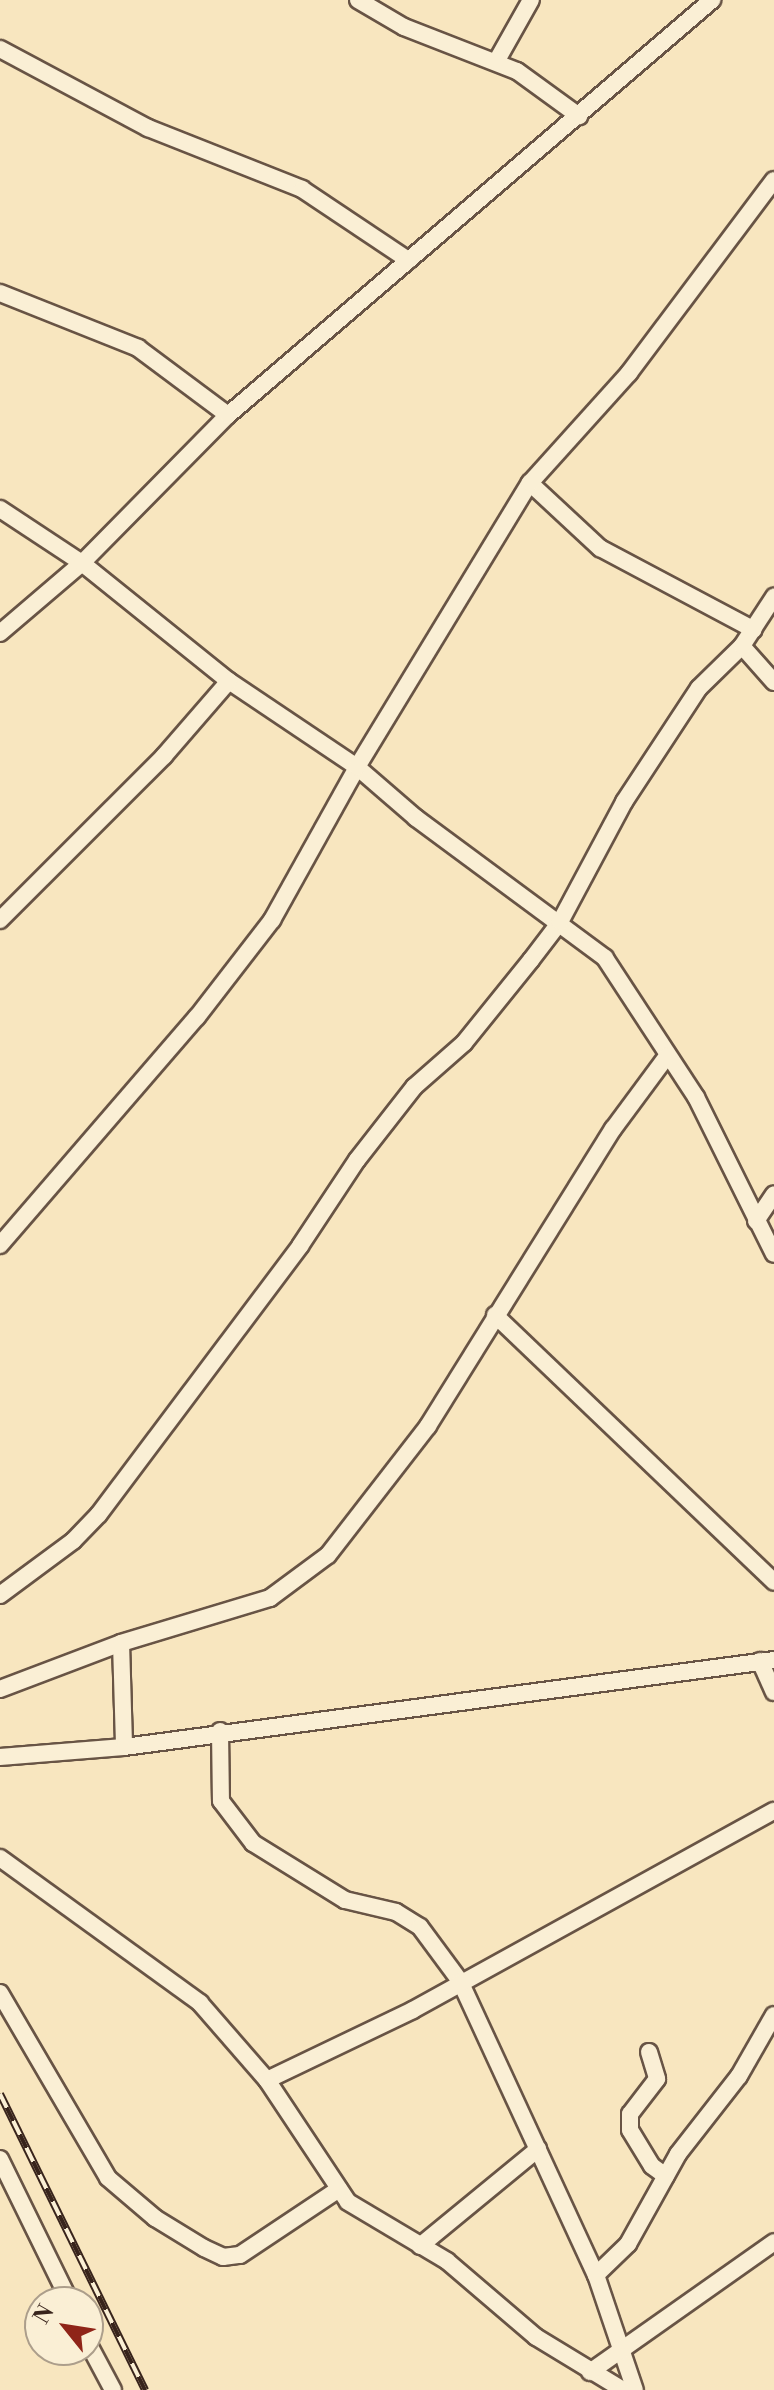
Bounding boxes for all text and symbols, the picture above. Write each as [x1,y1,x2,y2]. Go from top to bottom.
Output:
north arrow [24,2286,104,2366]
text: N [28,2300,61,2329]

